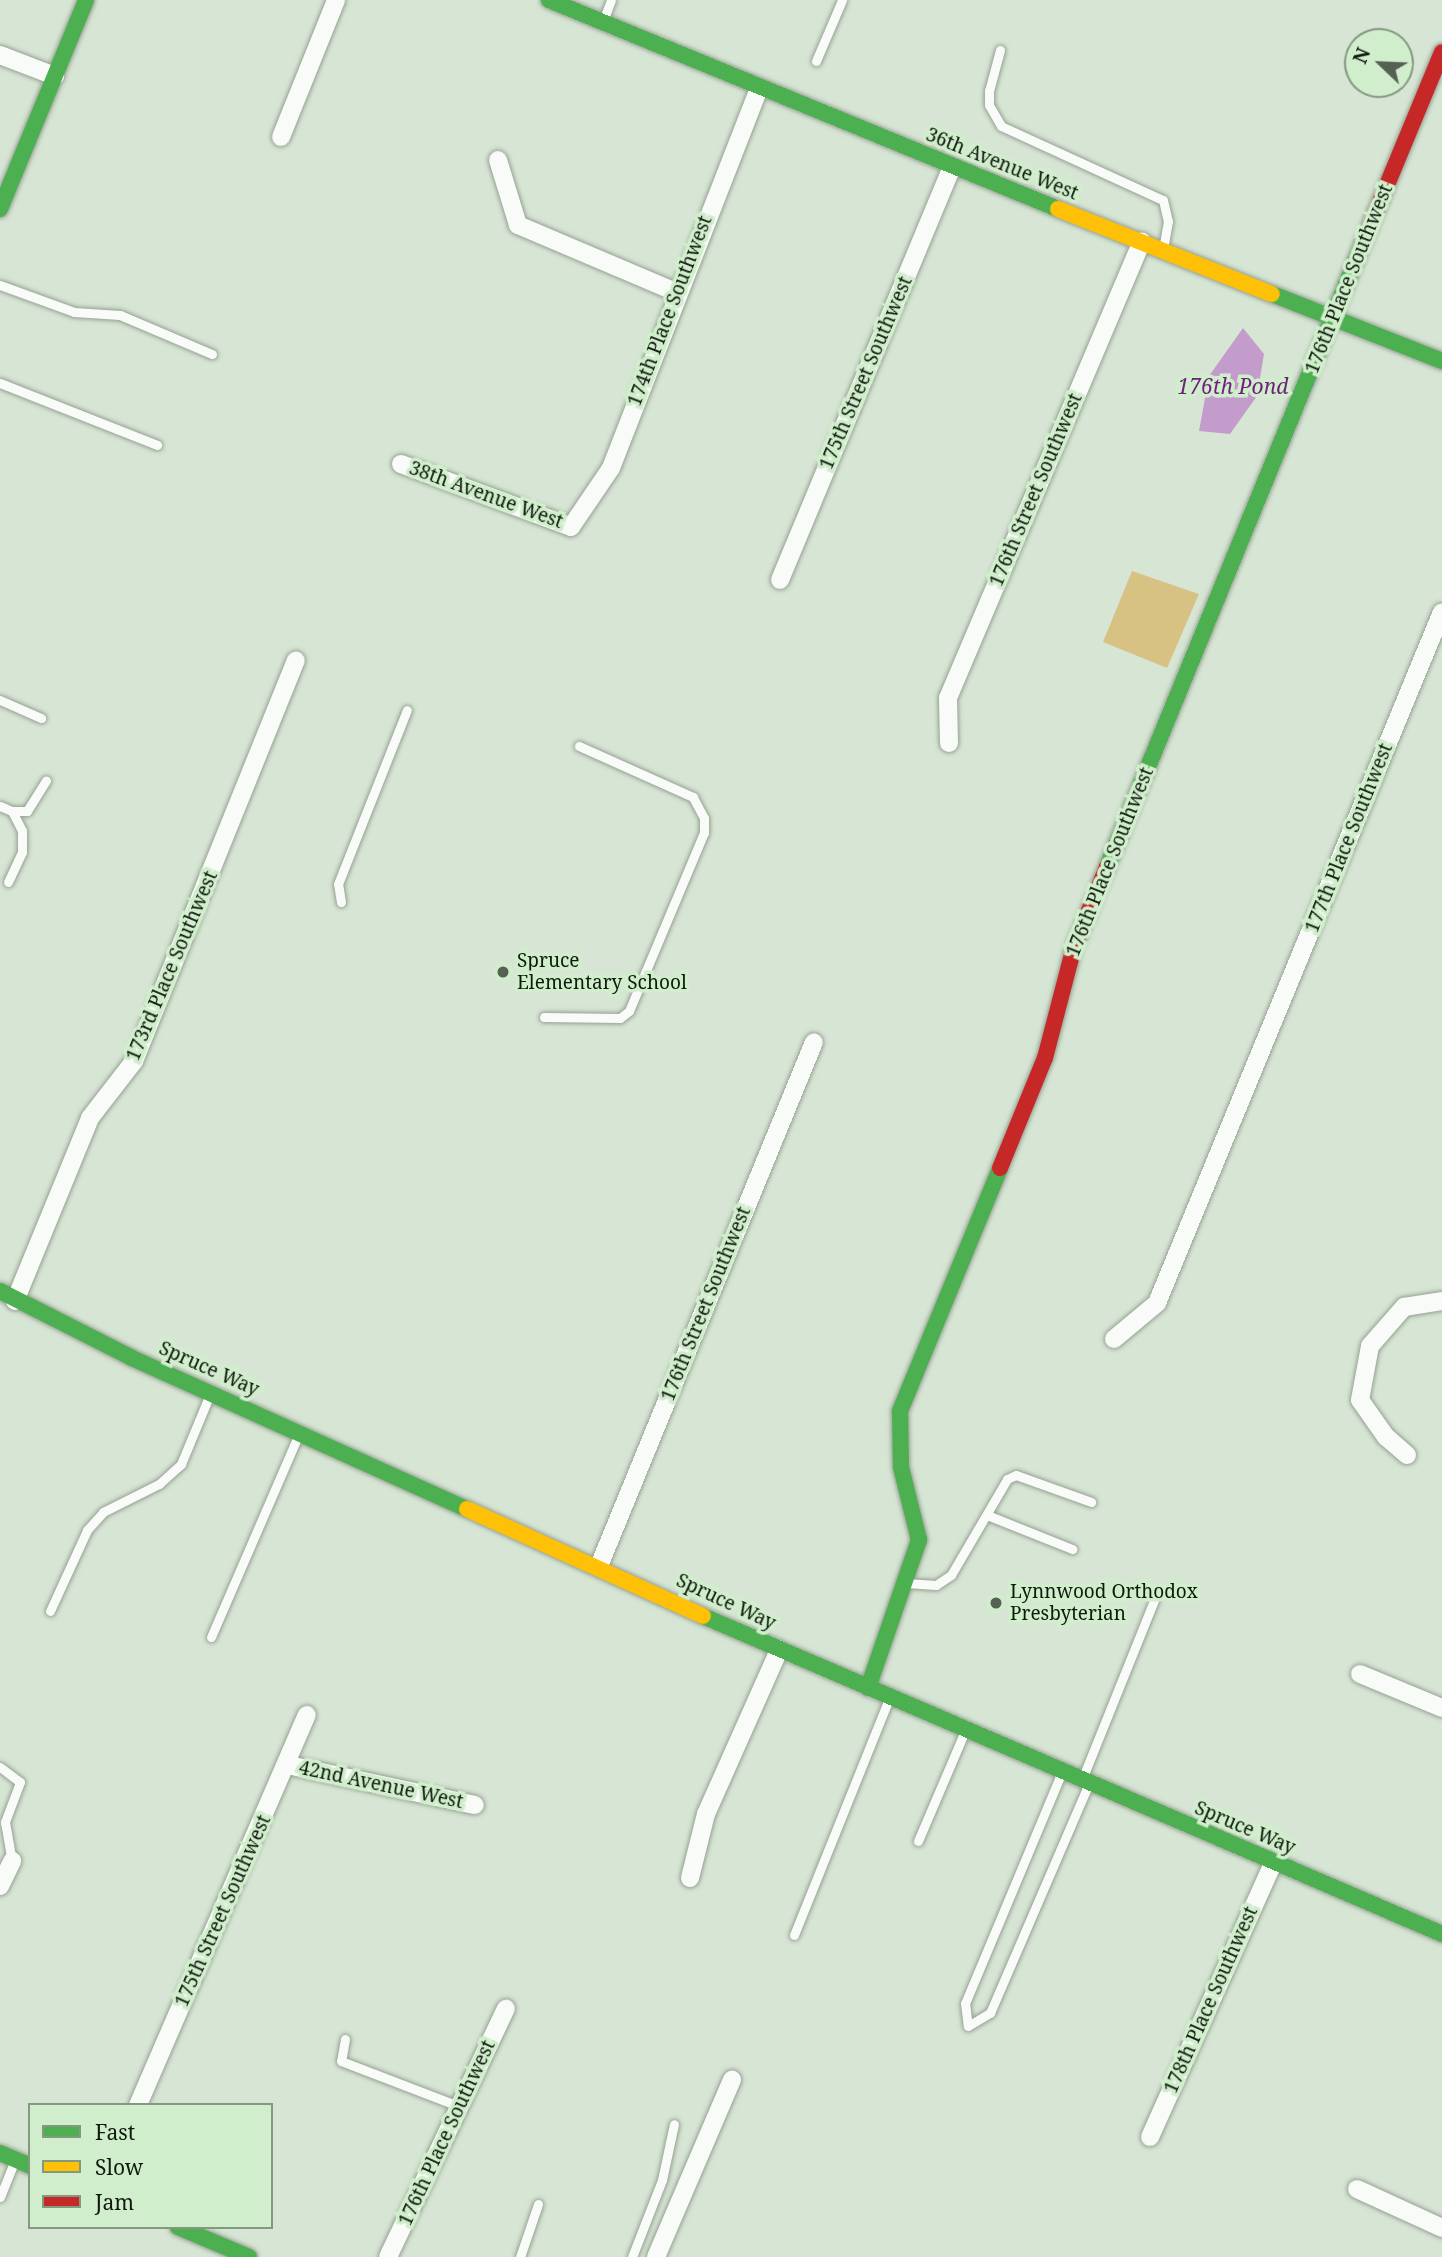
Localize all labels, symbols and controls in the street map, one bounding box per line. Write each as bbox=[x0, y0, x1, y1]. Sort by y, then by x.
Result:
north arrow bbox=[1344, 28, 1414, 98]
text: N bbox=[1347, 44, 1376, 68]
street label: 36th Avenue West bbox=[923, 123, 1081, 205]
street label: 176th Place Southwest bbox=[1301, 181, 1397, 377]
street label: 174th Place Southwest bbox=[623, 213, 717, 409]
street label: 175th Street Southwest bbox=[815, 273, 917, 473]
water label: 176th Pond bbox=[1178, 373, 1288, 399]
street label: 176th Street Southwest bbox=[985, 390, 1087, 590]
street label: 38th Avenue West bbox=[406, 457, 566, 533]
street label: 177th Place Southwest bbox=[1301, 740, 1397, 936]
street label: 176th Place Southwest bbox=[1062, 764, 1158, 960]
street label: 173rd Place Southwest bbox=[122, 868, 222, 1064]
place label: Spruce Elementary School bbox=[517, 950, 687, 994]
marker: Spruce Elementary School bbox=[495, 964, 511, 980]
street label: 176th Street Southwest bbox=[657, 1204, 755, 1404]
street label: Spruce Way bbox=[155, 1337, 263, 1401]
street label: Spruce Way bbox=[673, 1569, 779, 1635]
place label: Lynnwood Orthodox Presbyterian bbox=[1010, 1581, 1198, 1625]
marker: Lynnwood Orthodox Presbyterian bbox=[988, 1595, 1004, 1611]
street label: 42nd Avenue West bbox=[297, 1756, 465, 1814]
street label: Spruce Way bbox=[1191, 1797, 1299, 1859]
street label: 175th Street Southwest bbox=[170, 1812, 276, 2010]
street label: 178th Place Southwest bbox=[1160, 1903, 1262, 2097]
street label: 176th Place Southwest bbox=[394, 2037, 500, 2229]
legend bbox=[28, 2103, 273, 2229]
text: Fast bbox=[95, 2118, 135, 2146]
text: Slow bbox=[95, 2153, 143, 2181]
text: Jam bbox=[95, 2188, 134, 2216]

